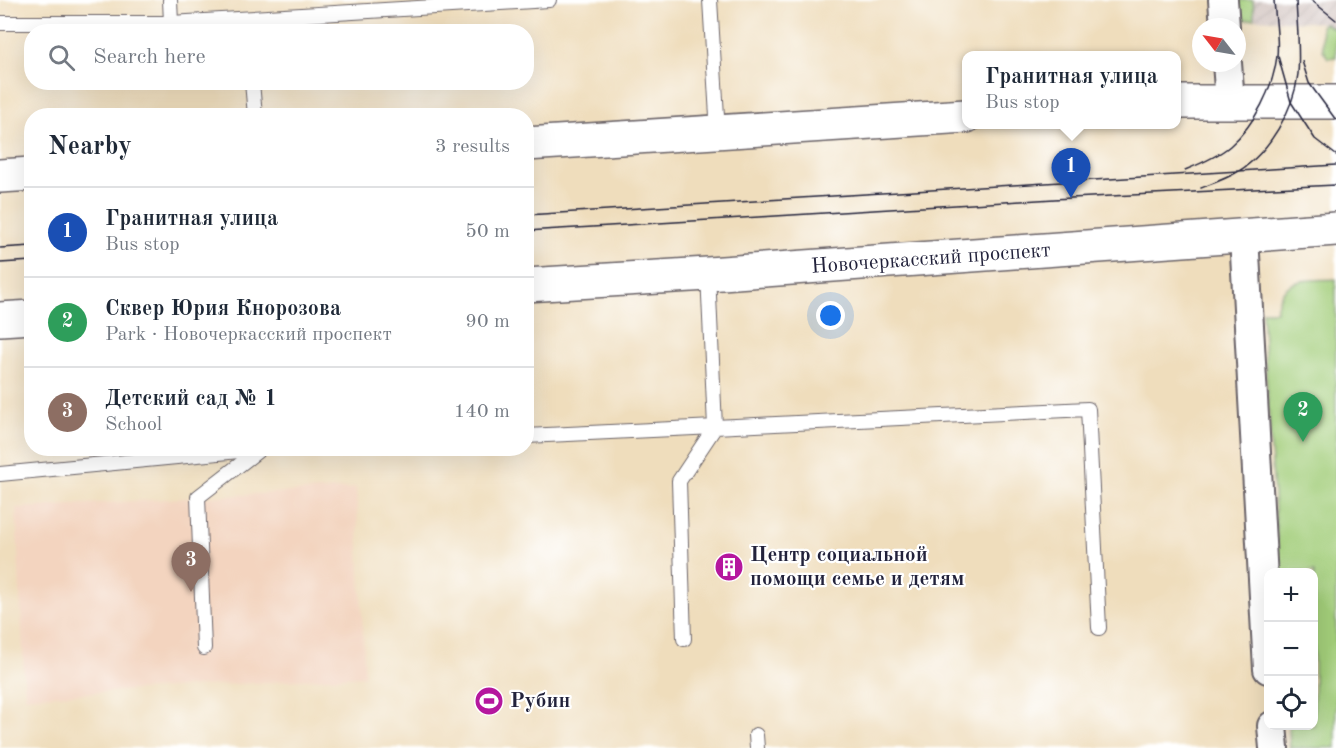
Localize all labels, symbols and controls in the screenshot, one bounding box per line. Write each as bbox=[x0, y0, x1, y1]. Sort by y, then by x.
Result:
north arrow bbox=[1192, 18, 1246, 72]
search box bbox=[24, 24, 534, 90]
icon: search bbox=[45, 41, 78, 74]
text: Search here bbox=[93, 46, 206, 68]
popup bbox=[962, 51, 1181, 129]
text: Гранитная улица bbox=[985, 66, 1158, 88]
text: Bus stop bbox=[985, 93, 1060, 113]
text: Nearby bbox=[48, 134, 132, 160]
text: 3 results bbox=[435, 137, 510, 157]
pin: 1 bbox=[1052, 148, 1090, 198]
text: Гранитная улица bbox=[105, 208, 278, 230]
text: 1 bbox=[62, 222, 73, 242]
text: 50 m bbox=[465, 222, 510, 242]
text: Bus stop bbox=[105, 235, 180, 255]
street label: Новочеркасский проспект bbox=[810, 240, 1052, 278]
text: Сквер Юрия Кнорозова bbox=[105, 298, 341, 320]
your location bbox=[816, 301, 845, 330]
text: 2 bbox=[62, 312, 73, 332]
text: 90 m bbox=[465, 312, 510, 332]
text: Park · Новочеркасский проспект bbox=[105, 325, 392, 345]
text: Детский сад № 1 bbox=[105, 388, 277, 410]
pin: 2 bbox=[1284, 392, 1322, 442]
text: 3 bbox=[62, 402, 73, 422]
text: 140 m bbox=[454, 402, 510, 422]
text: School bbox=[105, 415, 162, 435]
pin: 3 bbox=[172, 542, 210, 592]
place label: Центр социальной помощи семье и детям bbox=[750, 545, 964, 590]
building icon: Центр социальной помощи семье и детям bbox=[713, 551, 745, 583]
map controls bbox=[1264, 568, 1318, 730]
button: + bbox=[1264, 568, 1318, 622]
button: − bbox=[1264, 622, 1318, 676]
button: locate bbox=[1264, 676, 1318, 730]
sports icon: Рубин bbox=[473, 685, 505, 717]
place label: Рубин bbox=[510, 691, 570, 712]

